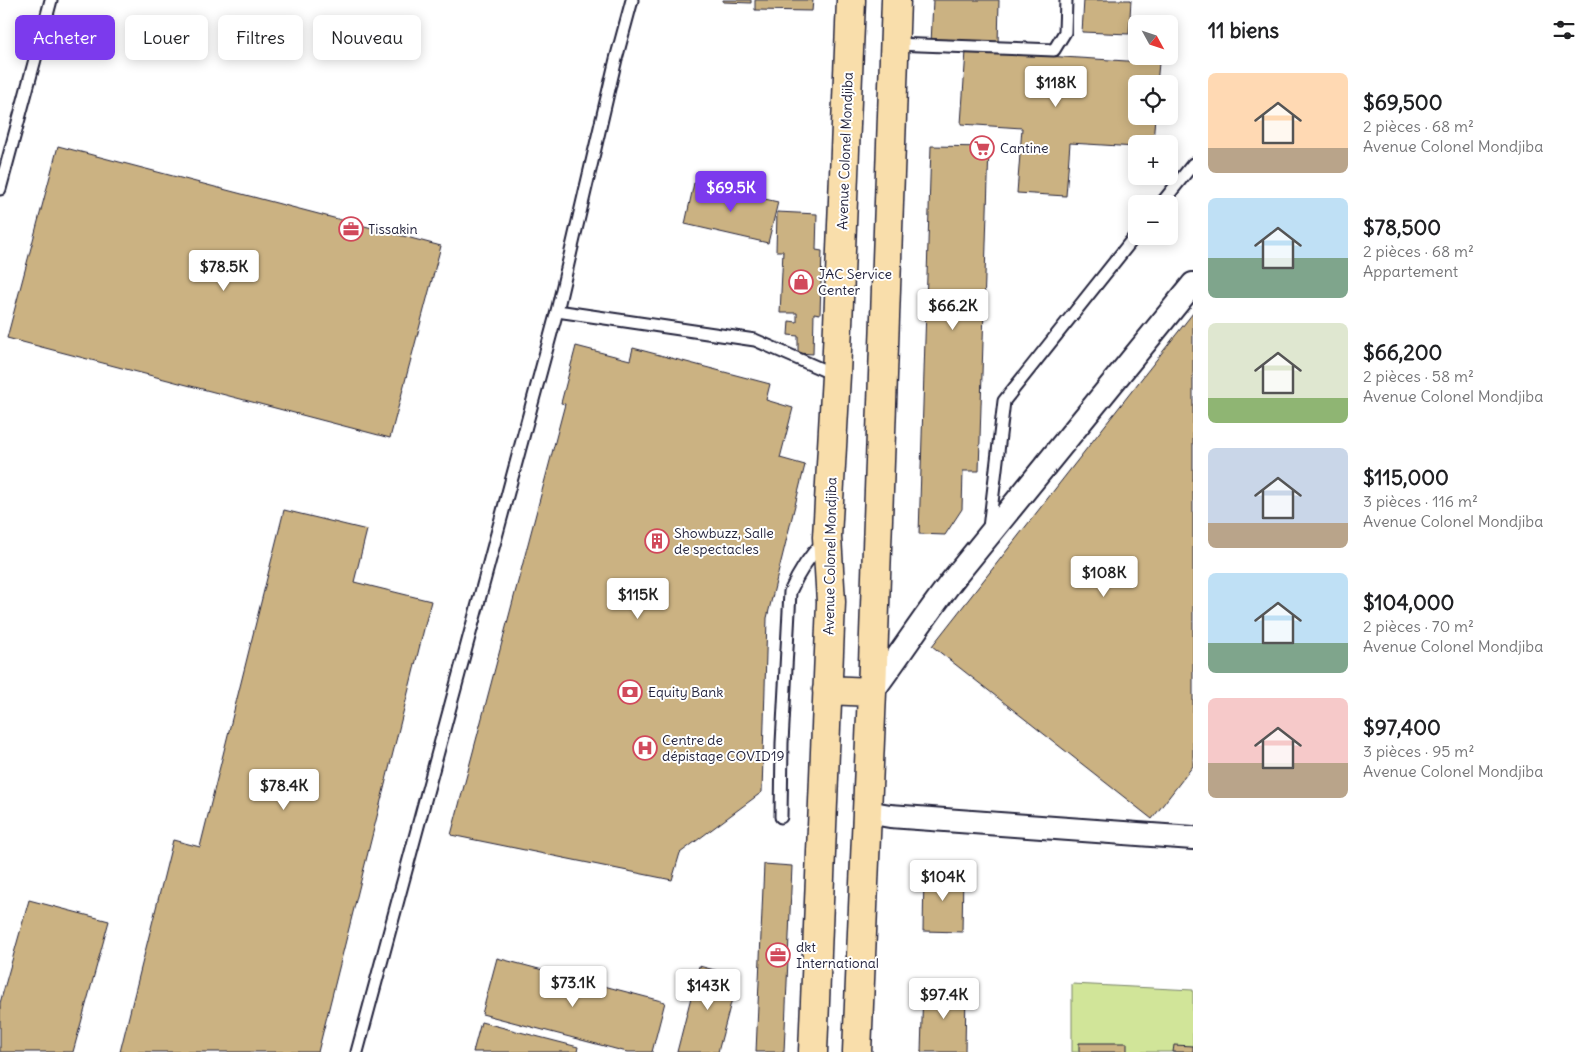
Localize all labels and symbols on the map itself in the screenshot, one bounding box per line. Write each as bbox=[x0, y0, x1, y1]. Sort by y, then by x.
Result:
north arrow bbox=[1128, 15, 1178, 65]
pin: $118K bbox=[1021, 66, 1091, 108]
street label: Avenue Colonel Mondjiba bbox=[833, 72, 857, 230]
supermarket icon: Cantine bbox=[969, 135, 995, 161]
place label: Cantine bbox=[1000, 139, 1049, 157]
pin: $69.5K bbox=[690, 170, 772, 213]
office icon: Tissakin bbox=[338, 216, 364, 242]
place label: Tissakin bbox=[368, 220, 418, 238]
pin: $78.5K bbox=[183, 250, 265, 292]
place label: JAC Service Center bbox=[818, 265, 892, 299]
shop icon: JAC Service Center bbox=[788, 269, 814, 295]
pin: $66.2K bbox=[912, 288, 994, 331]
street label: Avenue Colonel Mondjiba bbox=[820, 477, 840, 635]
place label: Showbuzz, Salle de spectacles bbox=[674, 524, 774, 558]
building icon: Showbuzz, Salle de spectacles bbox=[644, 528, 670, 554]
pin: $108K bbox=[1069, 556, 1139, 598]
pin: $115K bbox=[603, 578, 673, 620]
bank icon: Equity Bank bbox=[617, 679, 643, 705]
place label: Equity Bank bbox=[648, 683, 724, 701]
place label: Centre de dépistage COVID19 bbox=[662, 731, 785, 765]
hospital icon: Centre de dépistage COVID19 bbox=[632, 735, 658, 761]
pin: $78.4K bbox=[243, 768, 325, 811]
pin: $104K bbox=[908, 860, 978, 902]
place label: dkt International bbox=[796, 938, 879, 972]
office icon: dkt International bbox=[765, 942, 791, 968]
pin: $73.1K bbox=[532, 966, 614, 1008]
pin: $143K bbox=[673, 968, 743, 1011]
pin: $97.4K bbox=[903, 978, 985, 1020]

